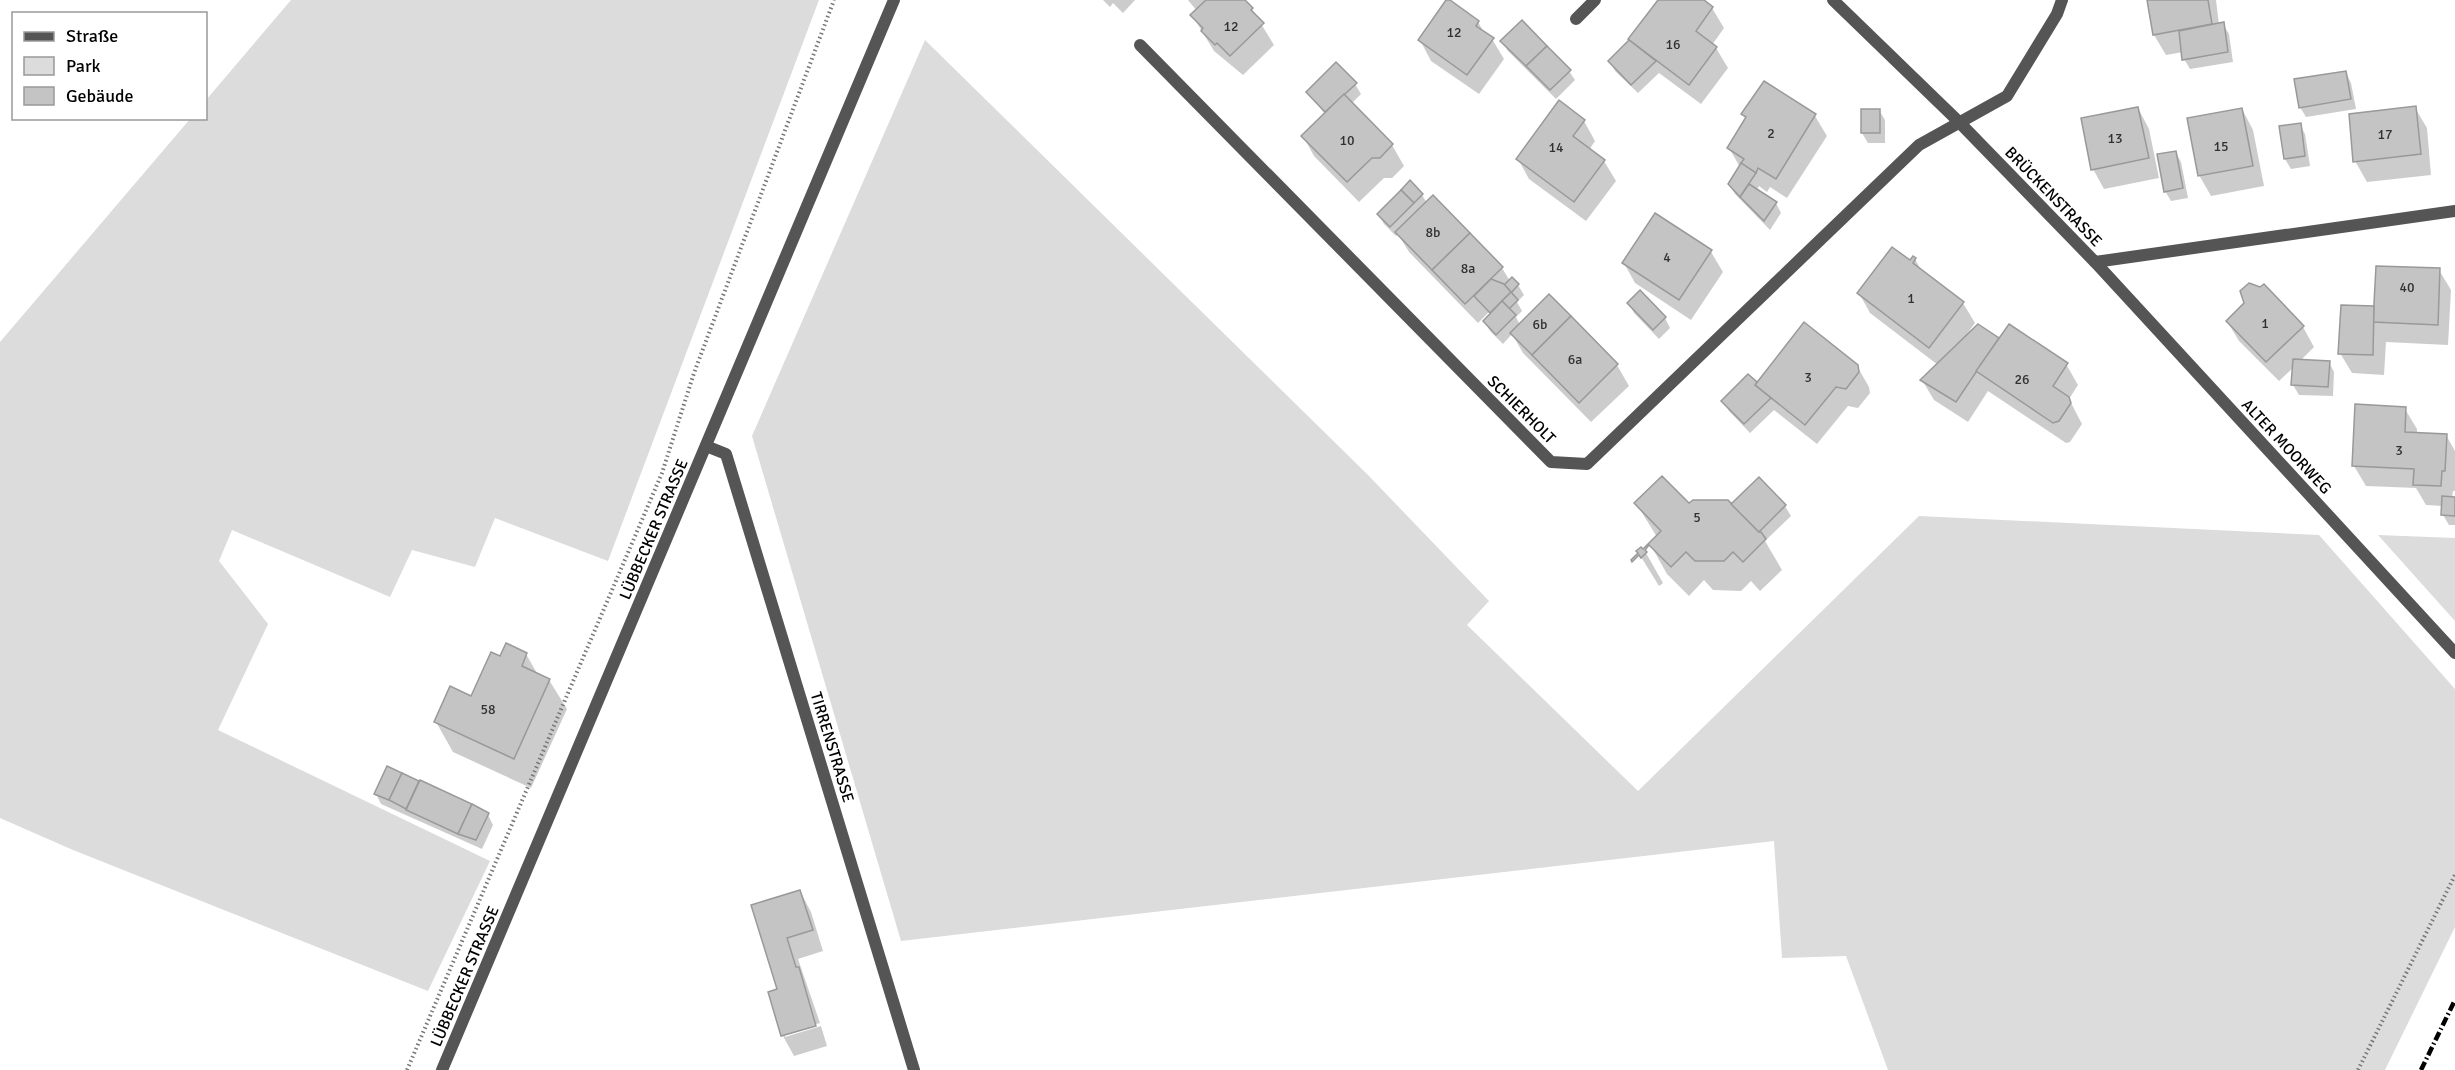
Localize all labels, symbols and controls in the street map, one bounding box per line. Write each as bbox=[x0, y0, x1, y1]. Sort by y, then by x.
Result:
legend bbox=[12, 12, 207, 120]
house number: 12 bbox=[1223, 18, 1239, 35]
house number: 12 bbox=[1446, 24, 1462, 41]
text: Straße bbox=[66, 25, 118, 47]
house number: 16 bbox=[1665, 36, 1681, 53]
text: Park bbox=[66, 55, 101, 77]
text: Gebäude bbox=[66, 85, 134, 107]
house number: 2 bbox=[1767, 125, 1775, 142]
house number: 17 bbox=[2377, 126, 2393, 143]
house number: 13 bbox=[2107, 130, 2123, 147]
house number: 10 bbox=[1339, 132, 1355, 149]
house number: 15 bbox=[2213, 138, 2229, 155]
house number: 14 bbox=[1548, 139, 1564, 156]
street label: BRÜCKENSTRASSE bbox=[2000, 143, 2106, 251]
house number: 8b bbox=[1426, 224, 1440, 241]
house number: 4 bbox=[1663, 249, 1671, 266]
house number: 8a bbox=[1461, 260, 1475, 277]
house number: 40 bbox=[2399, 279, 2415, 296]
house number: 1 bbox=[1907, 290, 1915, 307]
house number: 1 bbox=[2261, 315, 2269, 332]
house number: 6b bbox=[1533, 316, 1547, 333]
house number: 6a bbox=[1568, 351, 1582, 368]
house number: 3 bbox=[1804, 369, 1812, 386]
street label: SCHIERHOLT bbox=[1483, 371, 1560, 448]
house number: 26 bbox=[2014, 371, 2030, 388]
street label: ALTER MOORWEG bbox=[2237, 395, 2335, 498]
house number: 3 bbox=[2395, 442, 2403, 459]
street label: LÜBBECKER STRASSE bbox=[615, 456, 693, 603]
house number: 5 bbox=[1693, 509, 1701, 526]
street label: TIRRENSTRASSE bbox=[806, 690, 858, 805]
house number: 58 bbox=[480, 701, 496, 718]
street label: LÜBBECKER STRASSE bbox=[426, 903, 504, 1050]

